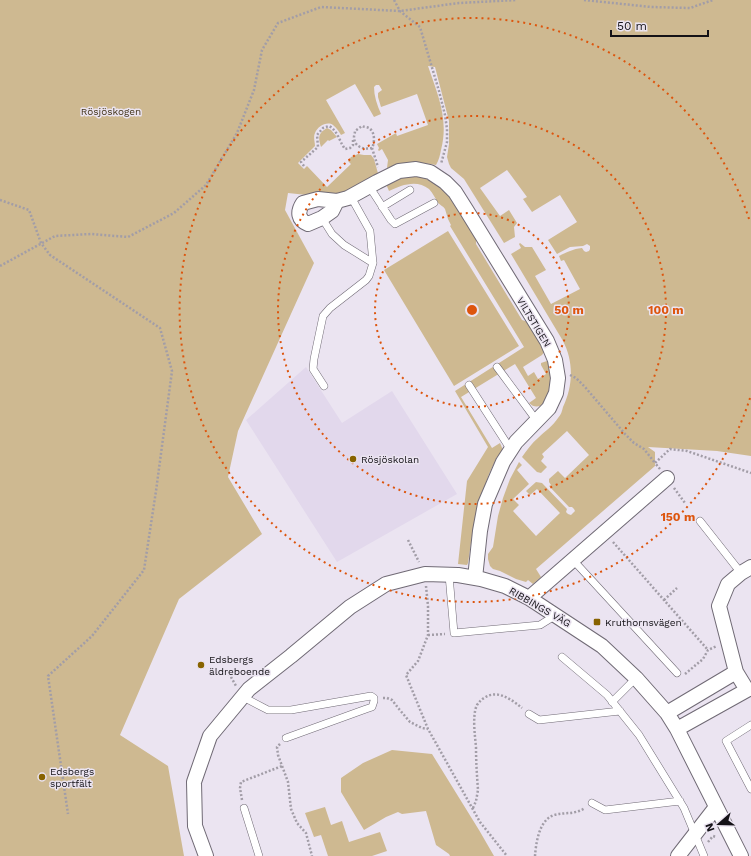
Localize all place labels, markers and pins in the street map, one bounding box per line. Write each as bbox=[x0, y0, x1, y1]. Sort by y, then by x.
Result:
centre of rings bbox=[465, 303, 479, 317]
marker: Rösjöskolan bbox=[348, 454, 358, 464]
place label: Rösjöskolan bbox=[361, 454, 419, 465]
marker: Kruthornsvägen bbox=[592, 617, 602, 627]
place label: Kruthornsvägen bbox=[605, 617, 682, 628]
place label: Edsbergs äldreboende bbox=[209, 654, 270, 677]
marker: Edsbergs äldreboende bbox=[196, 660, 206, 670]
place label: Edsbergs sportfält bbox=[50, 766, 94, 789]
marker: Edsbergs sportfält bbox=[37, 772, 47, 782]

